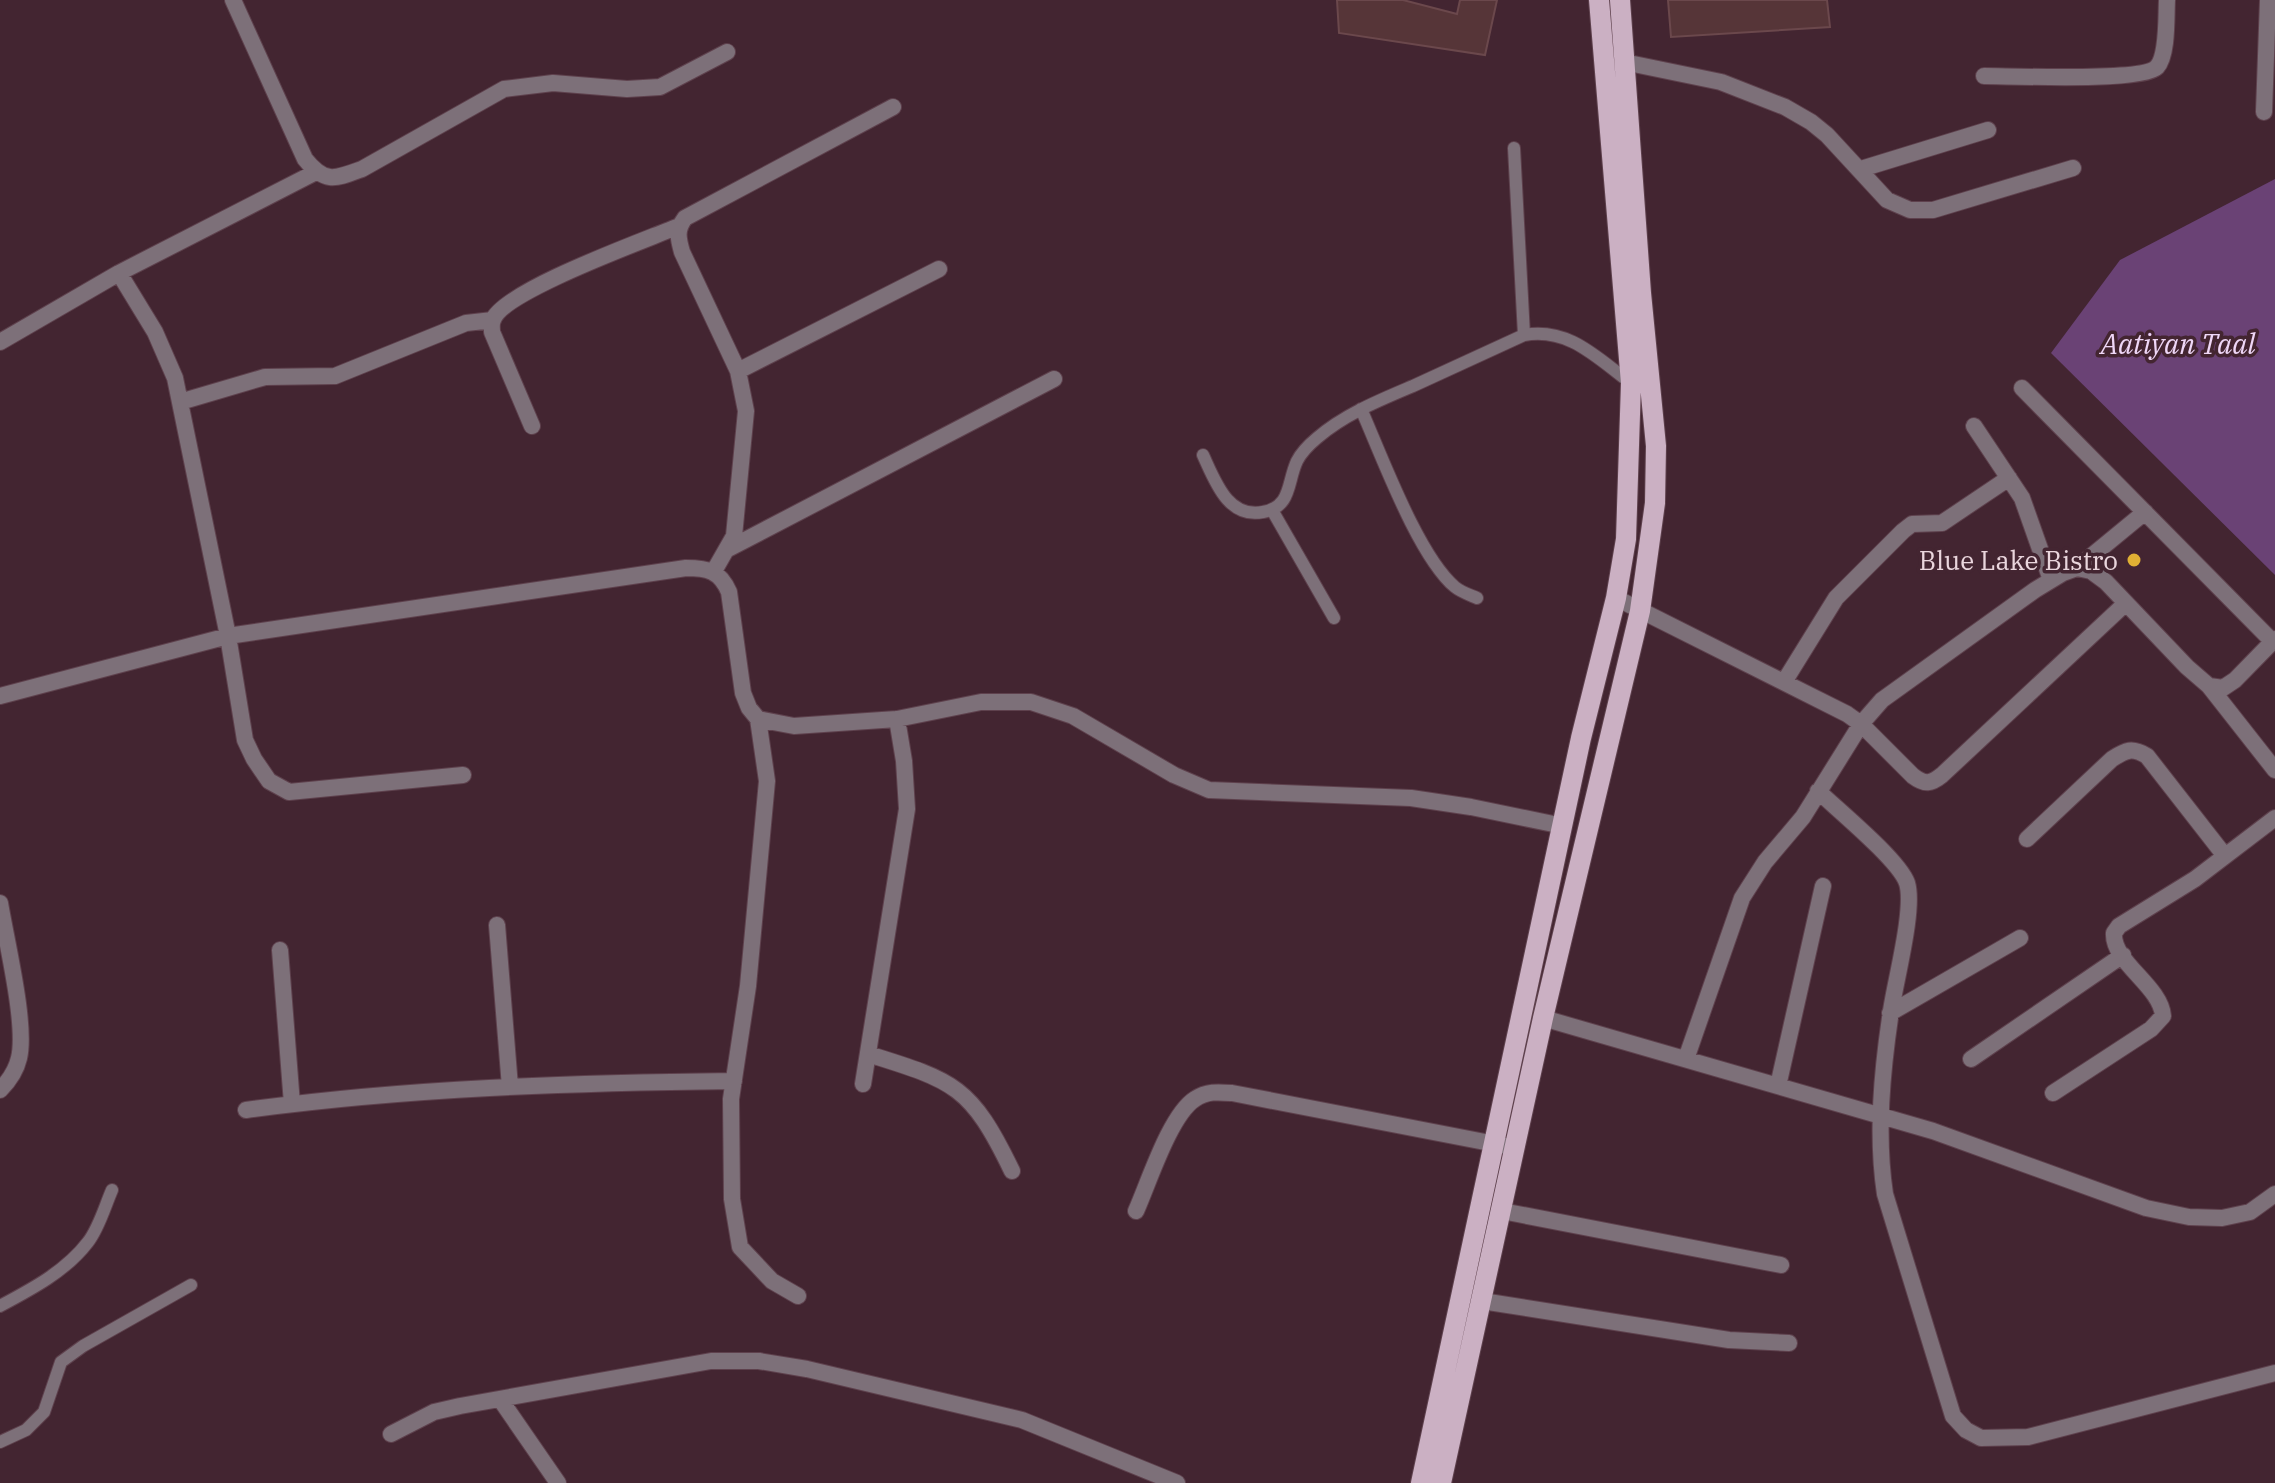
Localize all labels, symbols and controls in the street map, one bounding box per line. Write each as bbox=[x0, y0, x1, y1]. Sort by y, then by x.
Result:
water label: Aatiyan Taal bbox=[2099, 325, 2257, 362]
place label: Blue Lake Bistro bbox=[1919, 543, 2118, 577]
marker: Blue Lake Bistro bbox=[2125, 551, 2143, 569]

